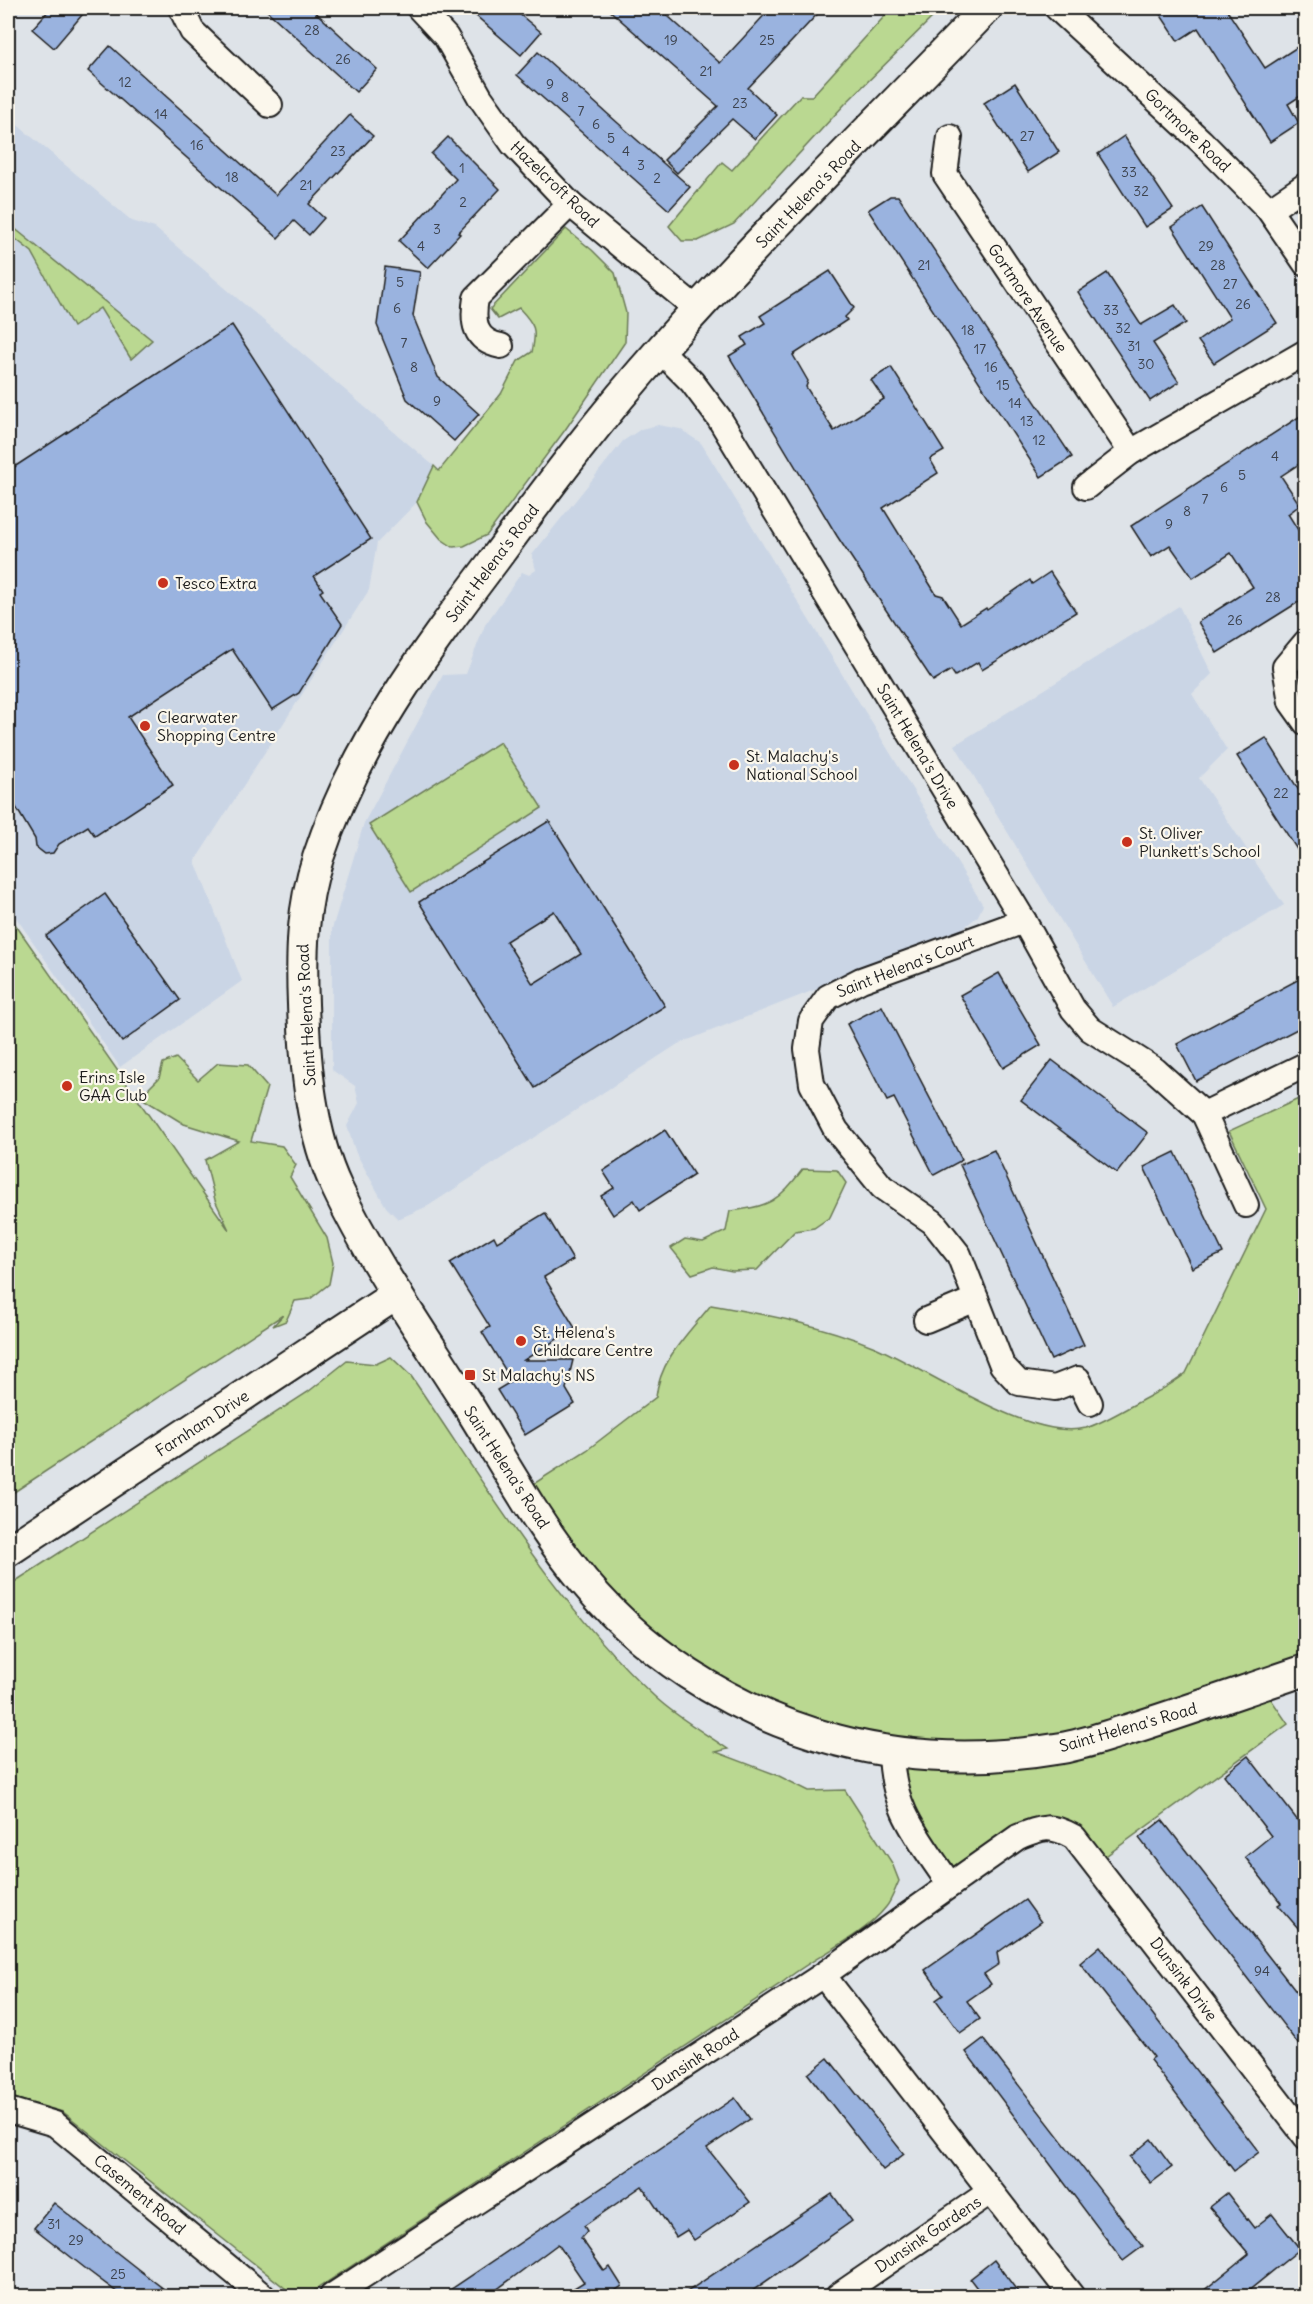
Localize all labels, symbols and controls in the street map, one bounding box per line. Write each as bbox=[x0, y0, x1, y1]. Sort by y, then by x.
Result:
house number: 28 bbox=[304, 21, 320, 39]
house number: 19 bbox=[664, 31, 678, 49]
house number: 25 bbox=[759, 31, 775, 49]
house number: 26 bbox=[335, 50, 351, 68]
house number: 21 bbox=[699, 62, 713, 80]
house number: 12 bbox=[118, 73, 132, 91]
house number: 9 bbox=[546, 75, 554, 93]
street label: Gortmore Road bbox=[1141, 84, 1235, 176]
house number: 8 bbox=[561, 88, 569, 106]
house number: 23 bbox=[732, 94, 748, 112]
house number: 7 bbox=[578, 102, 585, 120]
house number: 14 bbox=[154, 105, 168, 123]
house number: 6 bbox=[592, 115, 600, 133]
house number: 27 bbox=[1020, 127, 1034, 145]
house number: 5 bbox=[607, 129, 615, 147]
house number: 16 bbox=[190, 136, 204, 154]
street label: Saint Helena's Road bbox=[751, 136, 865, 252]
street label: Hazelcroft Road bbox=[506, 137, 604, 231]
house number: 23 bbox=[330, 142, 346, 160]
house number: 4 bbox=[622, 142, 630, 160]
house number: 3 bbox=[637, 156, 645, 174]
house number: 1 bbox=[459, 159, 465, 177]
house number: 33 bbox=[1121, 163, 1137, 181]
house number: 18 bbox=[225, 168, 239, 186]
house number: 2 bbox=[653, 169, 661, 187]
house number: 21 bbox=[299, 176, 313, 194]
house number: 32 bbox=[1133, 182, 1149, 200]
house number: 2 bbox=[459, 193, 467, 211]
house number: 3 bbox=[433, 220, 441, 238]
house number: 4 bbox=[417, 237, 425, 255]
house number: 29 bbox=[1198, 237, 1214, 255]
street label: Gortmore Avenue bbox=[984, 240, 1072, 356]
house number: 21 bbox=[917, 256, 931, 274]
house number: 28 bbox=[1210, 256, 1226, 274]
house number: 5 bbox=[396, 273, 404, 291]
house number: 27 bbox=[1223, 275, 1237, 293]
house number: 26 bbox=[1235, 295, 1251, 313]
house number: 6 bbox=[393, 299, 401, 317]
house number: 33 bbox=[1103, 301, 1119, 319]
house number: 32 bbox=[1115, 319, 1131, 337]
house number: 18 bbox=[961, 321, 975, 339]
house number: 7 bbox=[401, 334, 408, 352]
house number: 31 bbox=[1127, 337, 1141, 355]
house number: 17 bbox=[974, 340, 986, 358]
house number: 30 bbox=[1137, 355, 1155, 373]
house number: 8 bbox=[410, 358, 418, 376]
house number: 16 bbox=[984, 358, 998, 376]
house number: 15 bbox=[996, 376, 1010, 394]
house number: 9 bbox=[433, 392, 441, 410]
house number: 14 bbox=[1008, 394, 1022, 412]
house number: 13 bbox=[1020, 412, 1034, 430]
house number: 12 bbox=[1032, 431, 1046, 449]
house number: 4 bbox=[1271, 447, 1279, 465]
house number: 5 bbox=[1238, 466, 1246, 484]
house number: 6 bbox=[1220, 478, 1228, 496]
house number: 7 bbox=[1202, 490, 1209, 508]
street label: Saint Helena's Road bbox=[441, 500, 543, 626]
house number: 8 bbox=[1183, 502, 1191, 520]
house number: 9 bbox=[1165, 515, 1173, 533]
place label: Tesco Extra bbox=[175, 573, 257, 593]
marker: Tesco Extra bbox=[156, 576, 170, 590]
house number: 28 bbox=[1265, 588, 1281, 606]
house number: 26 bbox=[1227, 611, 1243, 629]
street label: Saint Helena's Drive bbox=[873, 680, 963, 812]
place label: Clearwater Shopping Centre bbox=[157, 707, 276, 745]
marker: Clearwater Shopping Centre bbox=[138, 719, 152, 733]
place label: St. Malachy's National School bbox=[746, 746, 858, 784]
marker: St. Malachy's National School bbox=[727, 758, 741, 772]
house number: 22 bbox=[1273, 784, 1289, 802]
place label: St. Oliver Plunkett's School bbox=[1139, 823, 1260, 861]
marker: St. Oliver Plunkett's School bbox=[1120, 835, 1134, 849]
street label: Saint Helena's Court bbox=[834, 930, 977, 1001]
street label: Saint Helena's Road bbox=[292, 943, 320, 1087]
place label: Erins Isle GAA Club bbox=[79, 1067, 147, 1105]
marker: Erins Isle GAA Club bbox=[60, 1079, 74, 1093]
place label: St. Helena's Childcare Centre bbox=[533, 1322, 653, 1360]
marker: St. Helena's Childcare Centre bbox=[514, 1334, 528, 1348]
place label: St Malachy's NS bbox=[482, 1365, 595, 1385]
marker: St Malachy's NS bbox=[463, 1368, 477, 1382]
street label: Farnham Drive bbox=[152, 1385, 252, 1461]
street label: Saint Helena's Road bbox=[460, 1402, 554, 1532]
street label: Saint Helena's Road bbox=[1057, 1698, 1199, 1756]
street label: Dunsink Drive bbox=[1146, 1933, 1222, 2025]
house number: 94 bbox=[1254, 1962, 1270, 1980]
street label: Dunsink Road bbox=[648, 2023, 742, 2095]
street label: Casement Road bbox=[90, 2150, 190, 2238]
street label: Dunsink Gardens bbox=[871, 2191, 985, 2277]
house number: 31 bbox=[47, 2215, 61, 2233]
house number: 29 bbox=[68, 2231, 84, 2249]
house number: 25 bbox=[110, 2265, 126, 2283]

